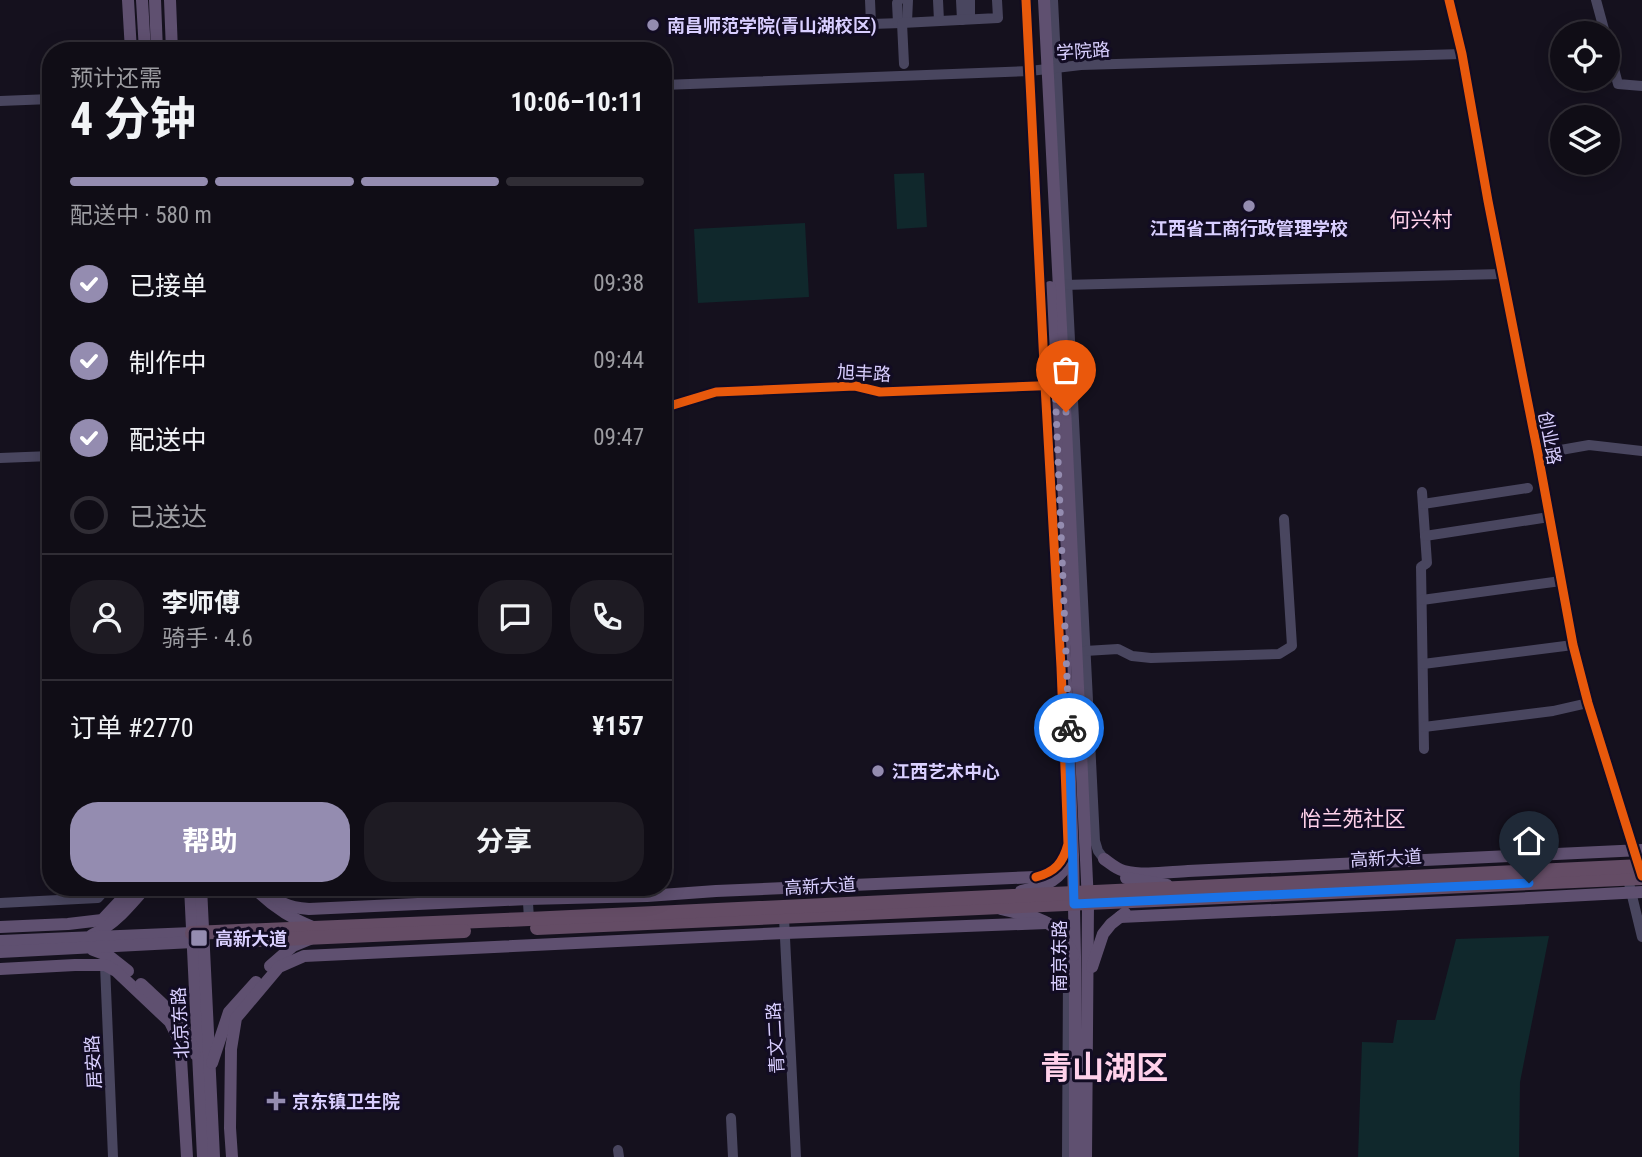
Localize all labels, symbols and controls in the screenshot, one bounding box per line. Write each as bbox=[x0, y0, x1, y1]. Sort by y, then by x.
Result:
place label: 南昌师范学院(青山湖校区) bbox=[667, 15, 877, 37]
marker: 南昌师范学院(青山湖校区) bbox=[645, 17, 661, 33]
map controls bbox=[1550, 21, 1620, 175]
button: locate bbox=[1550, 21, 1620, 91]
street label: 学院路 bbox=[1055, 39, 1111, 63]
text: 预计还需 bbox=[70, 65, 162, 92]
text: 10:06–10:11 bbox=[510, 87, 644, 117]
text: 4 分钟 bbox=[70, 92, 196, 146]
button: layers bbox=[1550, 105, 1620, 175]
marker: 江西省工商行政管理学校 bbox=[1241, 198, 1257, 214]
text: 配送中 · 580 m bbox=[70, 202, 212, 229]
district label: 何兴村 bbox=[1390, 208, 1453, 232]
place label: 江西省工商行政管理学校 bbox=[1150, 218, 1348, 239]
icon: check bbox=[70, 265, 108, 303]
text: 09:38 bbox=[593, 270, 644, 297]
text: 已接单 bbox=[129, 271, 207, 301]
pin bbox=[1036, 340, 1096, 412]
icon: check bbox=[70, 342, 108, 380]
text: 09:44 bbox=[593, 347, 644, 374]
text: 制作中 bbox=[129, 348, 207, 378]
icon: bag bbox=[1047, 351, 1085, 389]
street label: 旭丰路 bbox=[836, 361, 892, 385]
street label: 创业路 bbox=[1535, 409, 1565, 467]
icon: check bbox=[70, 419, 108, 457]
text: 09:47 bbox=[593, 424, 644, 451]
text: 配送中 bbox=[129, 425, 207, 455]
text: 已送达 bbox=[129, 502, 207, 532]
button: person bbox=[70, 580, 144, 654]
button: chat bbox=[478, 580, 552, 654]
button: phone bbox=[570, 580, 644, 654]
text: 李师傅 bbox=[162, 588, 240, 618]
text: 骑手 · 4.6 bbox=[162, 625, 253, 652]
courier bbox=[1034, 693, 1104, 763]
icon: bike bbox=[1050, 709, 1088, 747]
text: ¥157 bbox=[592, 711, 644, 741]
text: 订单 #2770 bbox=[70, 713, 194, 743]
place label: 江西艺术中心 bbox=[892, 761, 1000, 782]
marker: 江西艺术中心 bbox=[870, 763, 886, 779]
button: 帮助 bbox=[70, 802, 350, 882]
button: 分享 bbox=[364, 802, 644, 882]
district label: 怡兰苑社区 bbox=[1301, 807, 1406, 831]
pin bbox=[1499, 811, 1559, 883]
icon: home bbox=[1510, 822, 1548, 860]
street label: 高新大道 bbox=[1349, 846, 1423, 870]
street label: 高新大道 bbox=[783, 874, 857, 898]
street label: 南京东路 bbox=[1049, 920, 1070, 992]
marker: 高新大道 bbox=[189, 928, 209, 948]
place label: 高新大道 bbox=[215, 928, 287, 949]
street label: 北京东路 bbox=[168, 986, 192, 1060]
street label: 青文二路 bbox=[763, 1001, 787, 1075]
street label: 居安路 bbox=[81, 1034, 105, 1090]
district label: 青山湖区 bbox=[1040, 1049, 1168, 1087]
marker: 京东镇卫生院 bbox=[266, 1091, 286, 1111]
place label: 京东镇卫生院 bbox=[292, 1091, 400, 1112]

